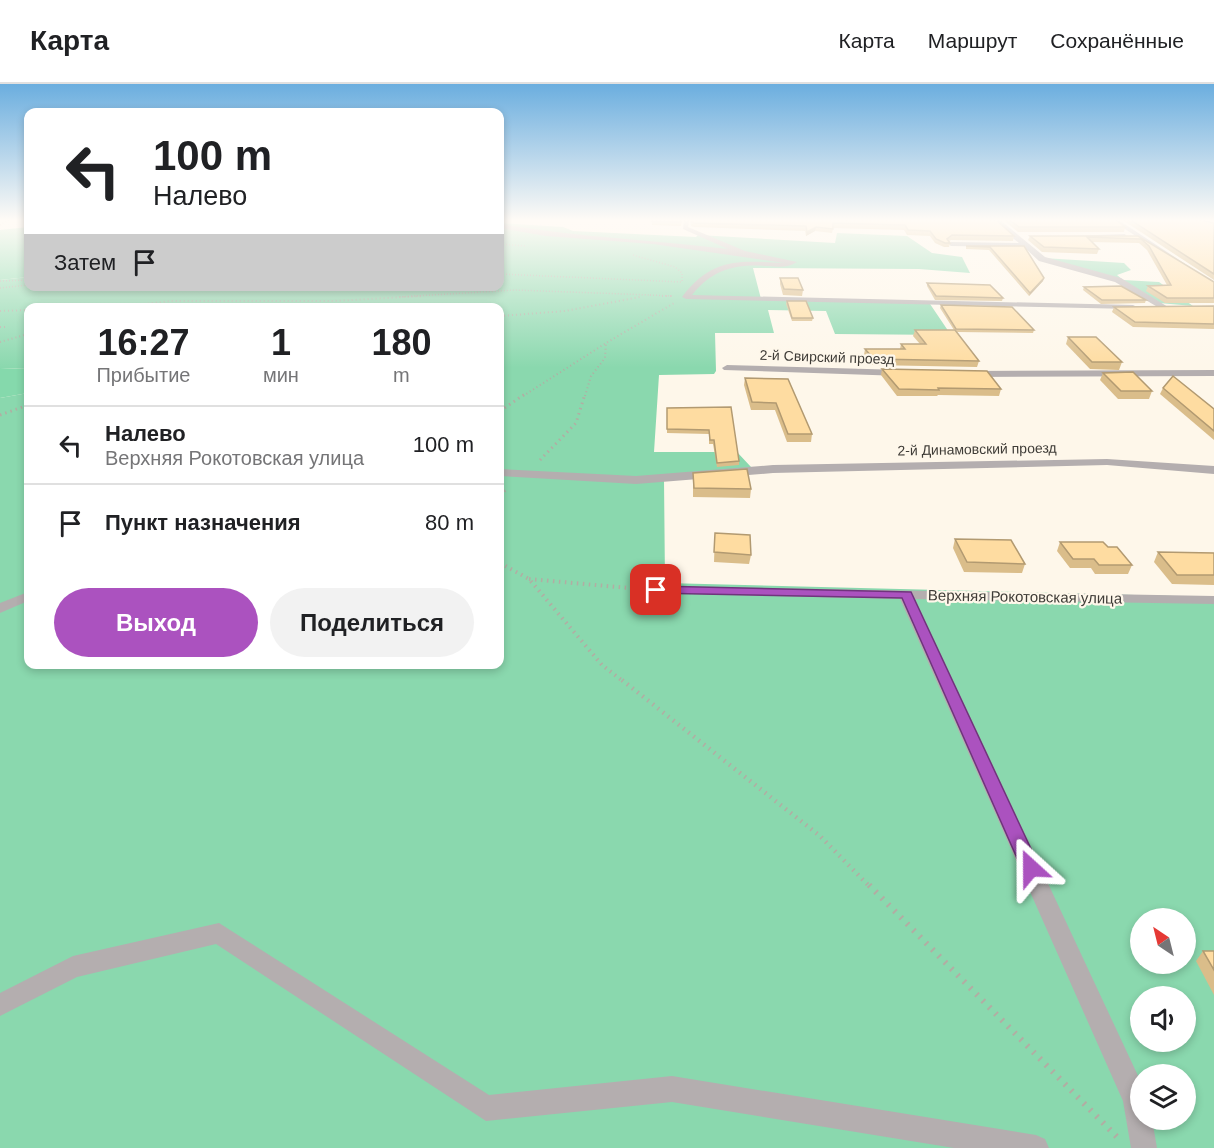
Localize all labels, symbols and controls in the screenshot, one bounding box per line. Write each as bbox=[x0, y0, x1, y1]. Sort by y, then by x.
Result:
text: Карта bbox=[30, 25, 109, 56]
text: Карта bbox=[839, 29, 895, 52]
text: Маршрут bbox=[928, 29, 1017, 52]
text: Сохранённые bbox=[1050, 29, 1184, 52]
icon: left bbox=[54, 132, 132, 210]
text: 100 m bbox=[153, 132, 272, 179]
text: Налево bbox=[153, 181, 247, 211]
icon: arrive bbox=[128, 246, 161, 279]
text: Затем bbox=[54, 250, 116, 275]
text: 16:27 bbox=[97, 322, 190, 363]
text: 1 bbox=[271, 322, 291, 363]
text: 180 bbox=[371, 322, 431, 363]
street label: 2-й Свирский проезд bbox=[759, 347, 895, 367]
text: Прибытие bbox=[96, 364, 190, 386]
text: мин bbox=[263, 364, 299, 386]
text: m bbox=[393, 364, 410, 386]
text: Налево bbox=[105, 421, 186, 446]
icon: left bbox=[54, 429, 87, 462]
text: 100 m bbox=[413, 432, 474, 457]
street label: 2-й Динамовский проезд bbox=[897, 440, 1057, 458]
text: Верхняя Рокотовская улица bbox=[105, 447, 364, 469]
icon: arrive bbox=[54, 507, 87, 540]
text: Пункт назначения bbox=[105, 510, 301, 535]
text: 80 m bbox=[425, 510, 474, 535]
pin bbox=[630, 564, 681, 615]
icon: arrive bbox=[639, 573, 672, 606]
street label: Верхняя Рокотовская улица bbox=[928, 586, 1123, 607]
button: Выход bbox=[54, 588, 258, 657]
button: Поделиться bbox=[270, 588, 474, 657]
position arrow bbox=[999, 836, 1063, 900]
north arrow bbox=[1130, 908, 1196, 974]
map controls bbox=[1130, 908, 1196, 1130]
button: sound bbox=[1130, 986, 1196, 1052]
button: layers bbox=[1130, 1064, 1196, 1130]

